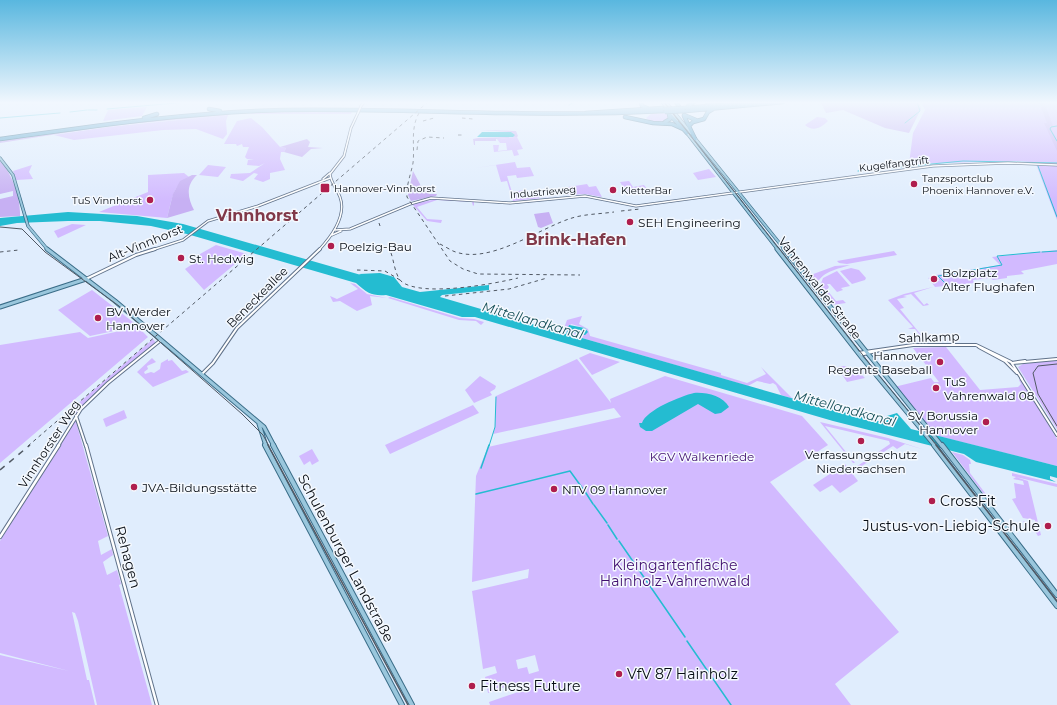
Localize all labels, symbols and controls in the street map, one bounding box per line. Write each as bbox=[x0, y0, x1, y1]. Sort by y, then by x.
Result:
street label: Kugelfangtrift bbox=[858, 153, 930, 175]
place label: Tanzsportclub Phoenix Hannover e.V. bbox=[922, 172, 1034, 197]
marker: Tanzsportclub Phoenix Hannover e.V. bbox=[909, 179, 919, 189]
marker: Hannover-Vinnhorst bbox=[319, 182, 331, 194]
place label: Hannover-Vinnhorst bbox=[334, 182, 435, 195]
street label: Industrieweg bbox=[509, 183, 577, 201]
place label: KletterBar bbox=[621, 184, 672, 197]
marker: KletterBar bbox=[608, 185, 618, 195]
place label: TuS Vinnhorst bbox=[72, 194, 142, 207]
marker: TuS Vinnhorst bbox=[145, 195, 155, 205]
district label: Vinnhorst bbox=[215, 206, 298, 225]
place label: SEH Engineering bbox=[638, 215, 741, 230]
marker: SEH Engineering bbox=[625, 217, 635, 227]
street label: Alt-Vinnhorst bbox=[105, 221, 185, 265]
district label: Brink-Hafen bbox=[525, 230, 627, 249]
street label: Vahrenwalder Straße bbox=[775, 234, 865, 342]
place label: Poelzig-Bau bbox=[339, 239, 412, 254]
marker: Poelzig-Bau bbox=[326, 241, 336, 251]
place label: St. Hedwig bbox=[189, 251, 254, 266]
marker: St. Hedwig bbox=[176, 253, 186, 263]
street label: Beneckeallee bbox=[223, 263, 291, 331]
place label: Bolzplatz Alter Flughafen bbox=[942, 265, 1035, 294]
marker: Bolzplatz Alter Flughafen bbox=[929, 274, 939, 284]
water label: Mittellandkanal bbox=[480, 298, 586, 342]
place label: BV Werder Hannover bbox=[106, 304, 171, 333]
marker: BV Werder Hannover bbox=[93, 313, 103, 323]
street label: Sahlkamp bbox=[898, 328, 960, 346]
place label: Hannover Regents Baseball bbox=[828, 348, 932, 377]
marker: Hannover Regents Baseball bbox=[935, 357, 945, 367]
place label: TuS Vahrenwald 08 bbox=[944, 374, 1035, 403]
marker: TuS Vahrenwald 08 bbox=[931, 383, 941, 393]
water label: Mittellandkanal bbox=[792, 387, 898, 429]
street label: Vinnhorster Weg bbox=[15, 397, 83, 491]
place label: SV Borussia Hannover bbox=[908, 408, 978, 437]
marker: SV Borussia Hannover bbox=[981, 417, 991, 427]
marker: Verfassungsschutz Niedersachsen bbox=[856, 436, 866, 446]
place label: Verfassungsschutz Niedersachsen bbox=[805, 447, 917, 476]
park label: KGV Walkenriede bbox=[650, 449, 754, 464]
street label: Schulenburger Landstraße bbox=[294, 471, 398, 645]
place label: JVA-Bildungsstätte bbox=[141, 480, 257, 495]
marker: JVA-Bildungsstätte bbox=[129, 482, 139, 492]
place label: NTV 09 Hannover bbox=[562, 482, 667, 497]
marker: NTV 09 Hannover bbox=[549, 484, 559, 494]
place label: CrossFit bbox=[940, 492, 996, 510]
marker: CrossFit bbox=[927, 496, 937, 506]
place label: Justus-von-Liebig-Schule bbox=[862, 517, 1040, 535]
marker: Justus-von-Liebig-Schule bbox=[1043, 521, 1053, 531]
street label: Rehagen bbox=[111, 524, 145, 590]
park label: Kleingartenfläche Hainholz-Vahrenwald bbox=[600, 556, 750, 590]
place label: VfV 87 Hainholz bbox=[627, 665, 738, 683]
marker: VfV 87 Hainholz bbox=[614, 669, 624, 679]
place label: Fitness Future bbox=[480, 677, 580, 695]
marker: Fitness Future bbox=[467, 681, 477, 691]

